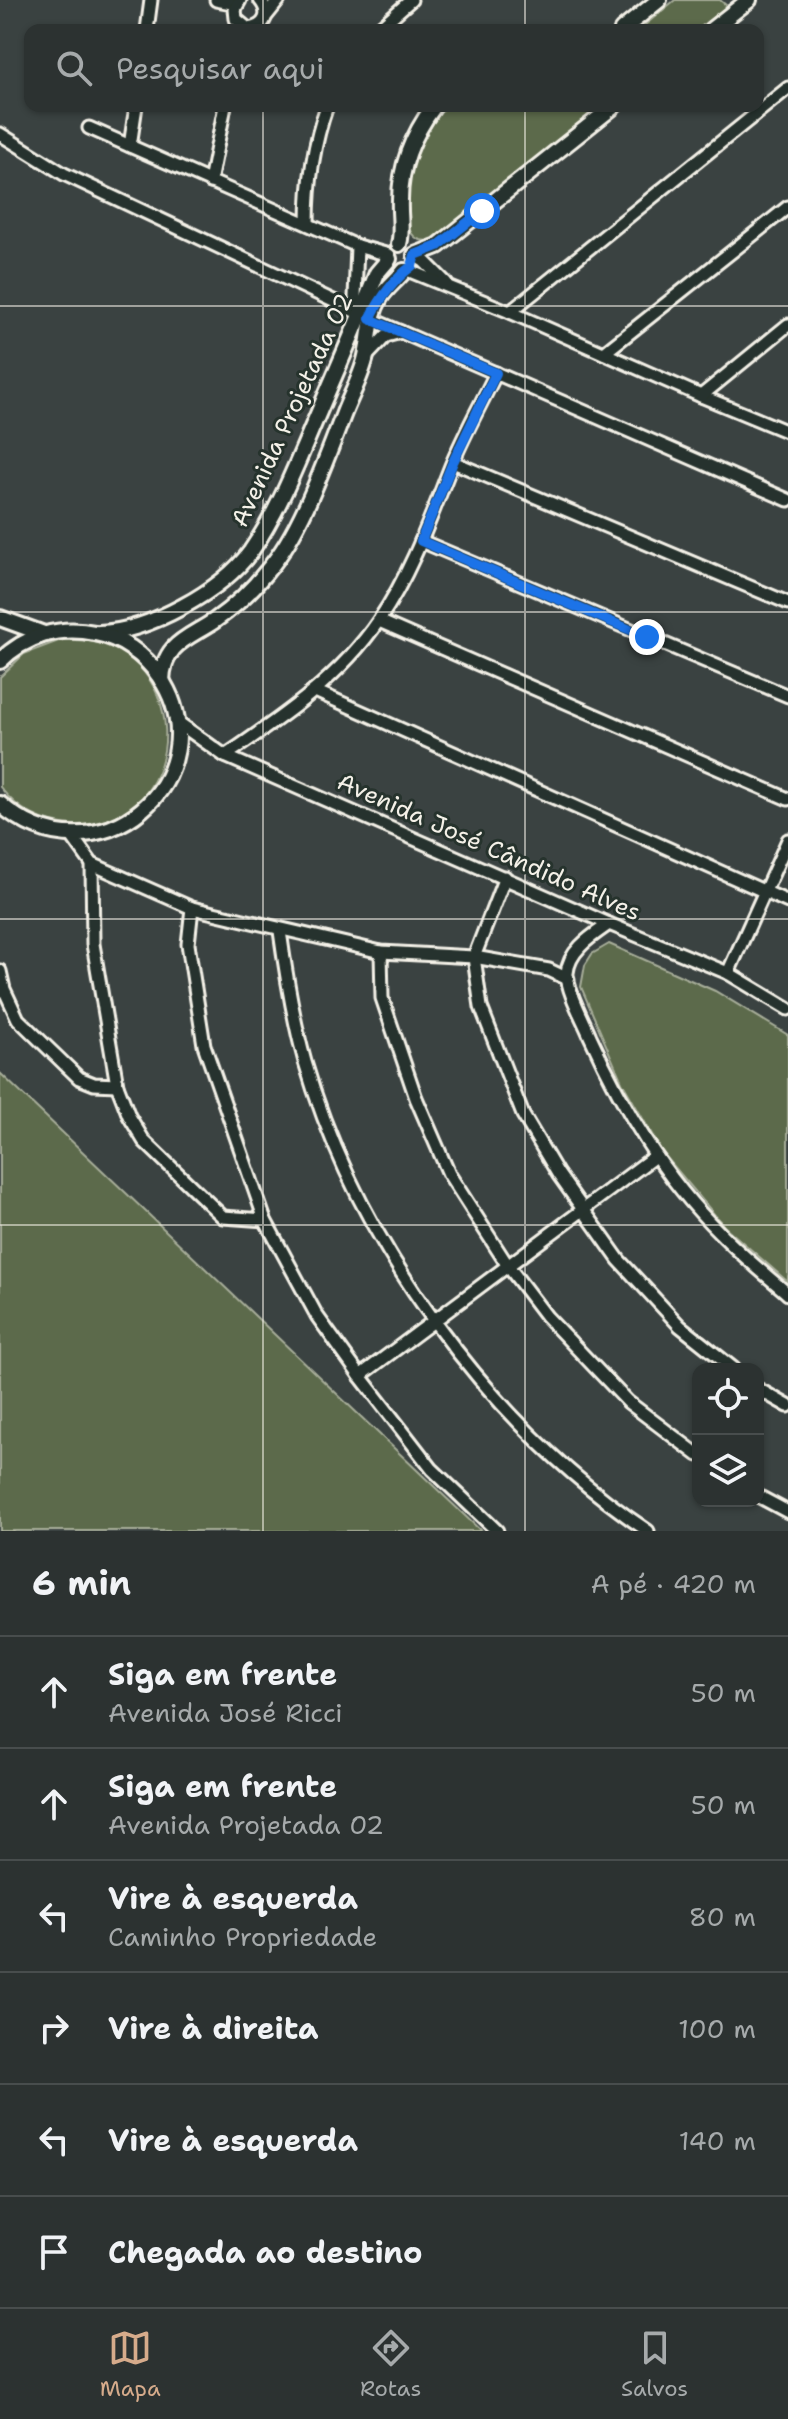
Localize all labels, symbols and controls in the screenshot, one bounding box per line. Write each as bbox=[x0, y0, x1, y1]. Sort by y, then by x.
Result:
search box bbox=[24, 24, 764, 112]
icon: search bbox=[52, 46, 96, 90]
text: Pesquisar aqui bbox=[116, 48, 325, 89]
route start bbox=[464, 193, 500, 229]
street label: Avenida Projetada 02 bbox=[224, 288, 360, 532]
route end bbox=[629, 619, 665, 655]
street label: Avenida José Cândido Alves bbox=[332, 765, 646, 929]
map controls bbox=[692, 1363, 764, 1507]
button: locate bbox=[692, 1363, 764, 1435]
button: layers bbox=[692, 1435, 764, 1507]
text: 6 min bbox=[32, 1560, 131, 1606]
text: A pé · 420 m bbox=[591, 1566, 756, 1601]
text: Siga em frente bbox=[108, 1654, 337, 1695]
icon: ahead bbox=[32, 1670, 76, 1714]
text: 50 m bbox=[691, 1675, 756, 1710]
text: Avenida José Ricci bbox=[108, 1695, 343, 1730]
text: Siga em frente bbox=[108, 1766, 337, 1807]
icon: ahead bbox=[32, 1782, 76, 1826]
text: 50 m bbox=[691, 1787, 756, 1822]
text: Avenida Projetada 02 bbox=[108, 1807, 384, 1842]
text: Vire à esquerda bbox=[108, 1878, 358, 1919]
icon: left bbox=[32, 1894, 76, 1938]
text: 80 m bbox=[689, 1899, 756, 1934]
text: Caminho Propriedade bbox=[108, 1919, 377, 1954]
icon: right bbox=[32, 2006, 76, 2050]
text: Vire à direita bbox=[108, 2008, 319, 2049]
text: 100 m bbox=[678, 2011, 756, 2046]
icon: left bbox=[32, 2118, 76, 2162]
text: Vire à esquerda bbox=[108, 2120, 358, 2161]
text: 140 m bbox=[679, 2123, 756, 2158]
icon: arrive bbox=[32, 2230, 76, 2274]
text: Chegada ao destino bbox=[108, 2232, 423, 2273]
tab: Mapa bbox=[100, 2326, 161, 2403]
tab: Rotas bbox=[360, 2326, 421, 2403]
tab: Salvos bbox=[621, 2326, 688, 2403]

